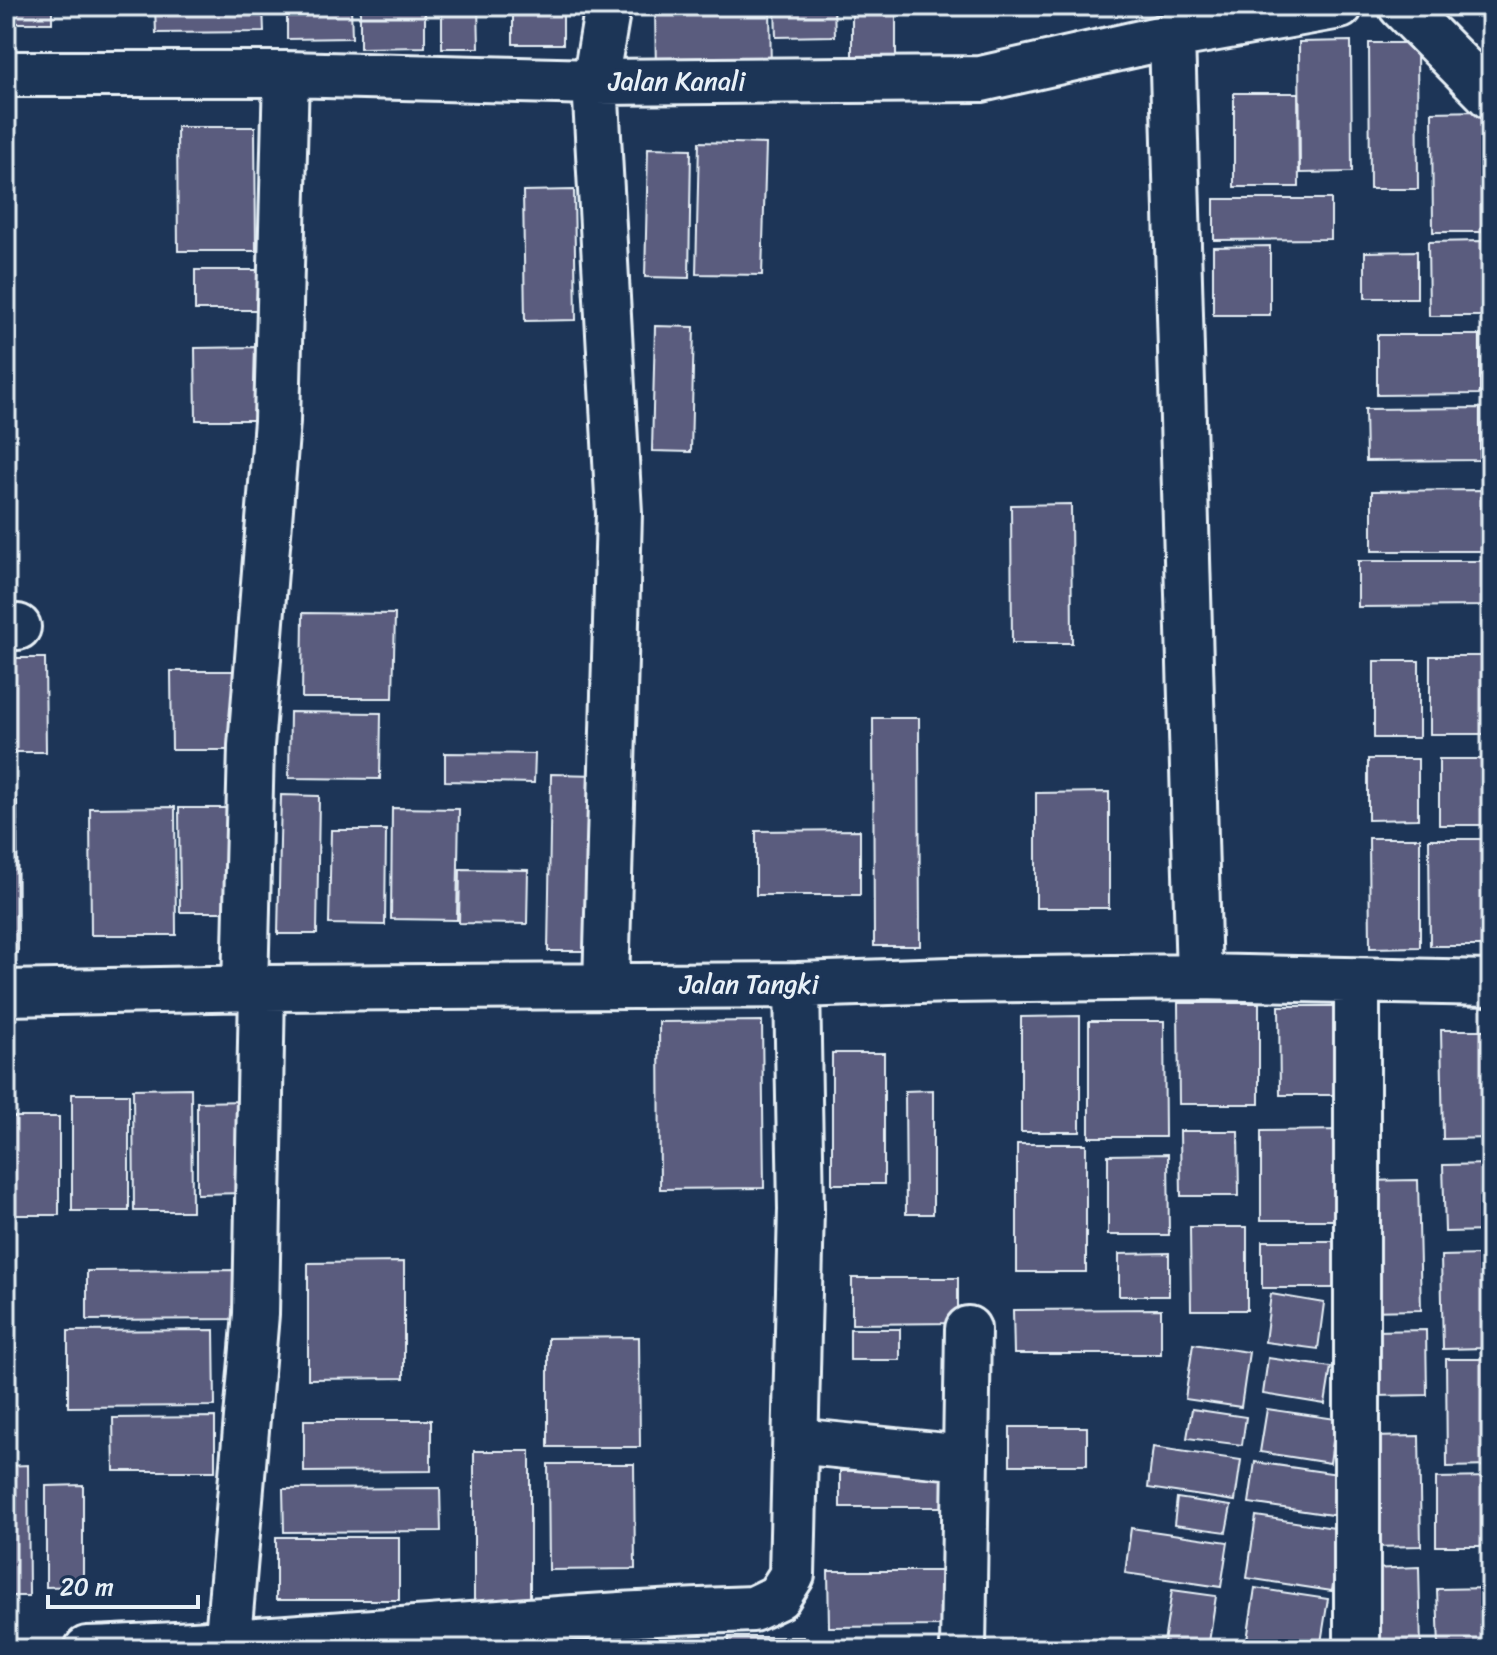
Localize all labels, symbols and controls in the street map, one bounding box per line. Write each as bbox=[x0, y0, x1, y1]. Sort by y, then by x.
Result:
street label: Jalan Kanali bbox=[607, 58, 746, 104]
street label: Jalan Tangki bbox=[678, 961, 819, 1007]
scale bar bbox=[48, 1559, 198, 1609]
text: 20 m bbox=[60, 1566, 114, 1608]

